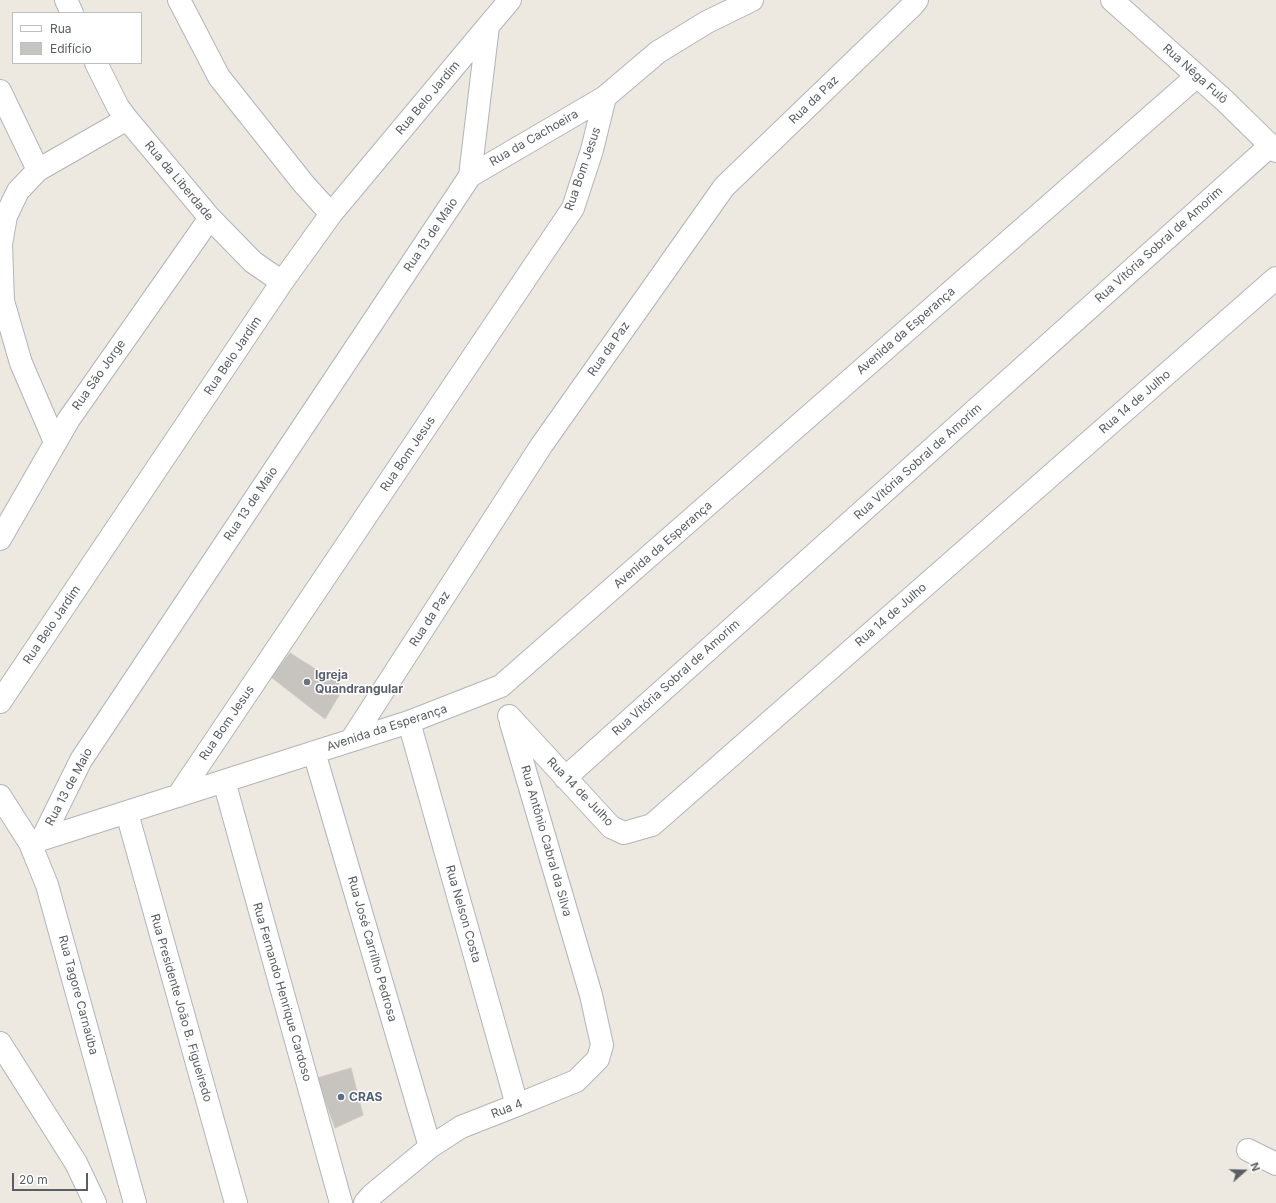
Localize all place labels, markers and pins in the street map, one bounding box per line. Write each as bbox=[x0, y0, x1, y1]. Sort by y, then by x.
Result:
place label: Igreja Quandrangular bbox=[315, 668, 403, 696]
marker: Igreja Quandrangular bbox=[302, 677, 312, 687]
place label: CRAS bbox=[349, 1090, 382, 1104]
marker: CRAS bbox=[336, 1092, 346, 1102]

